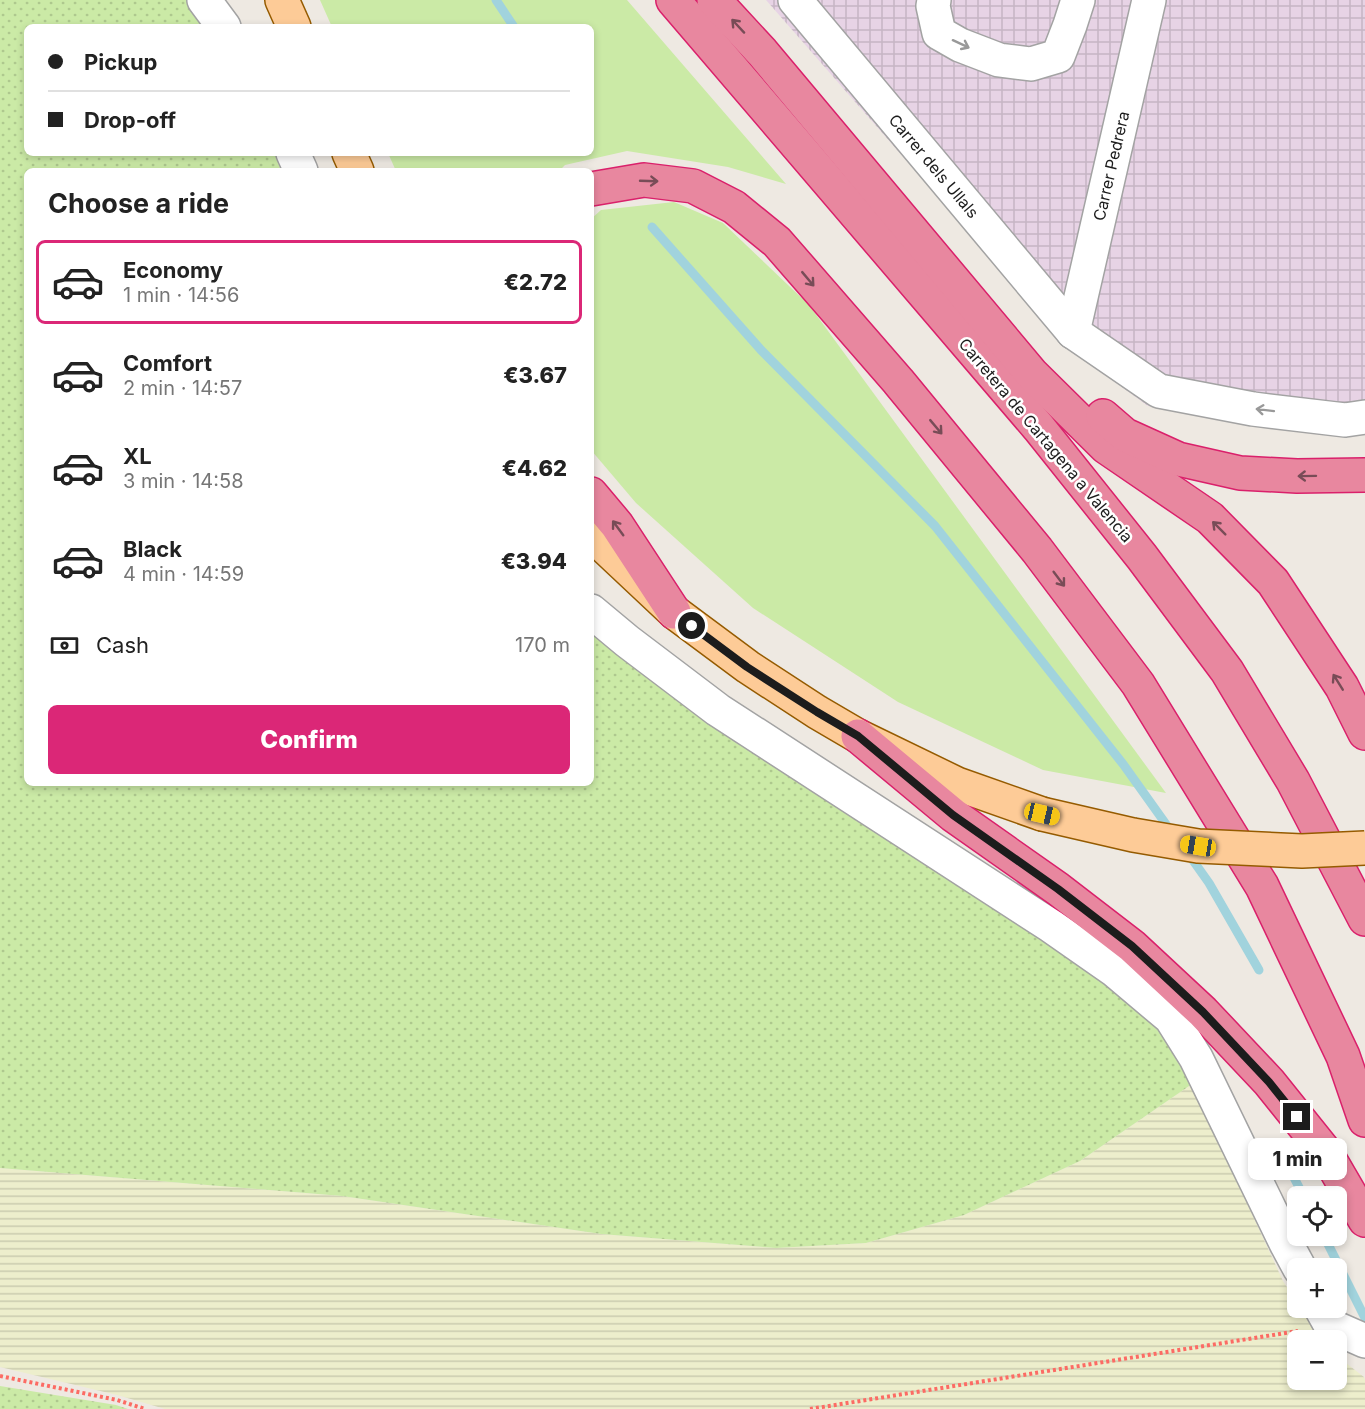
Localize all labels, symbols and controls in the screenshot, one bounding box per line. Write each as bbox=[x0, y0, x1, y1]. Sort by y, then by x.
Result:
one-way arrow bbox=[731, 19, 745, 34]
one-way arrow bbox=[951, 39, 969, 51]
text: Pickup bbox=[84, 49, 158, 75]
text: Drop-off bbox=[84, 107, 176, 133]
street label: Carrer Pedrera bbox=[1089, 109, 1133, 223]
street label: Carrer dels Ullals bbox=[885, 110, 983, 222]
one-way arrow bbox=[638, 176, 658, 187]
text: Choose a ride bbox=[48, 187, 229, 220]
icon: car bbox=[51, 255, 105, 309]
text: Economy bbox=[123, 257, 223, 283]
text: €2.72 bbox=[504, 269, 567, 295]
one-way arrow bbox=[802, 271, 815, 287]
text: 1 min · 14:56 bbox=[123, 283, 239, 307]
street label: Carretera de Cartagena a Valencia bbox=[955, 334, 1137, 546]
icon: car bbox=[51, 348, 105, 402]
text: Comfort bbox=[123, 350, 212, 376]
text: €3.67 bbox=[503, 362, 567, 388]
text: 2 min · 14:57 bbox=[123, 376, 242, 400]
one-way arrow bbox=[1256, 405, 1276, 416]
one-way arrow bbox=[929, 419, 942, 435]
icon: car bbox=[51, 441, 105, 495]
text: XL bbox=[123, 443, 152, 469]
text: €4.62 bbox=[502, 455, 567, 481]
text: 3 min · 14:58 bbox=[123, 469, 244, 493]
one-way arrow bbox=[1297, 470, 1317, 482]
one-way arrow bbox=[1212, 520, 1227, 535]
one-way arrow bbox=[612, 521, 624, 537]
icon: car bbox=[51, 534, 105, 588]
text: Black bbox=[123, 536, 182, 562]
text: €3.94 bbox=[501, 548, 567, 574]
text: 4 min · 14:59 bbox=[123, 562, 244, 586]
one-way arrow bbox=[1052, 570, 1065, 586]
route start bbox=[678, 612, 705, 639]
icon: cash bbox=[48, 629, 81, 662]
text: Cash bbox=[96, 632, 149, 658]
text: 170 m bbox=[515, 633, 570, 657]
one-way arrow bbox=[1331, 673, 1344, 690]
button: Confirm bbox=[48, 705, 570, 774]
car bbox=[1022, 801, 1062, 827]
car bbox=[1179, 834, 1217, 858]
route end bbox=[1283, 1103, 1310, 1130]
callout: 1 min bbox=[1248, 1138, 1346, 1180]
text: 1 min bbox=[1272, 1147, 1323, 1171]
map controls bbox=[1287, 1186, 1347, 1390]
button: locate bbox=[1287, 1186, 1347, 1246]
button: + bbox=[1287, 1258, 1347, 1318]
button: − bbox=[1287, 1330, 1347, 1390]

